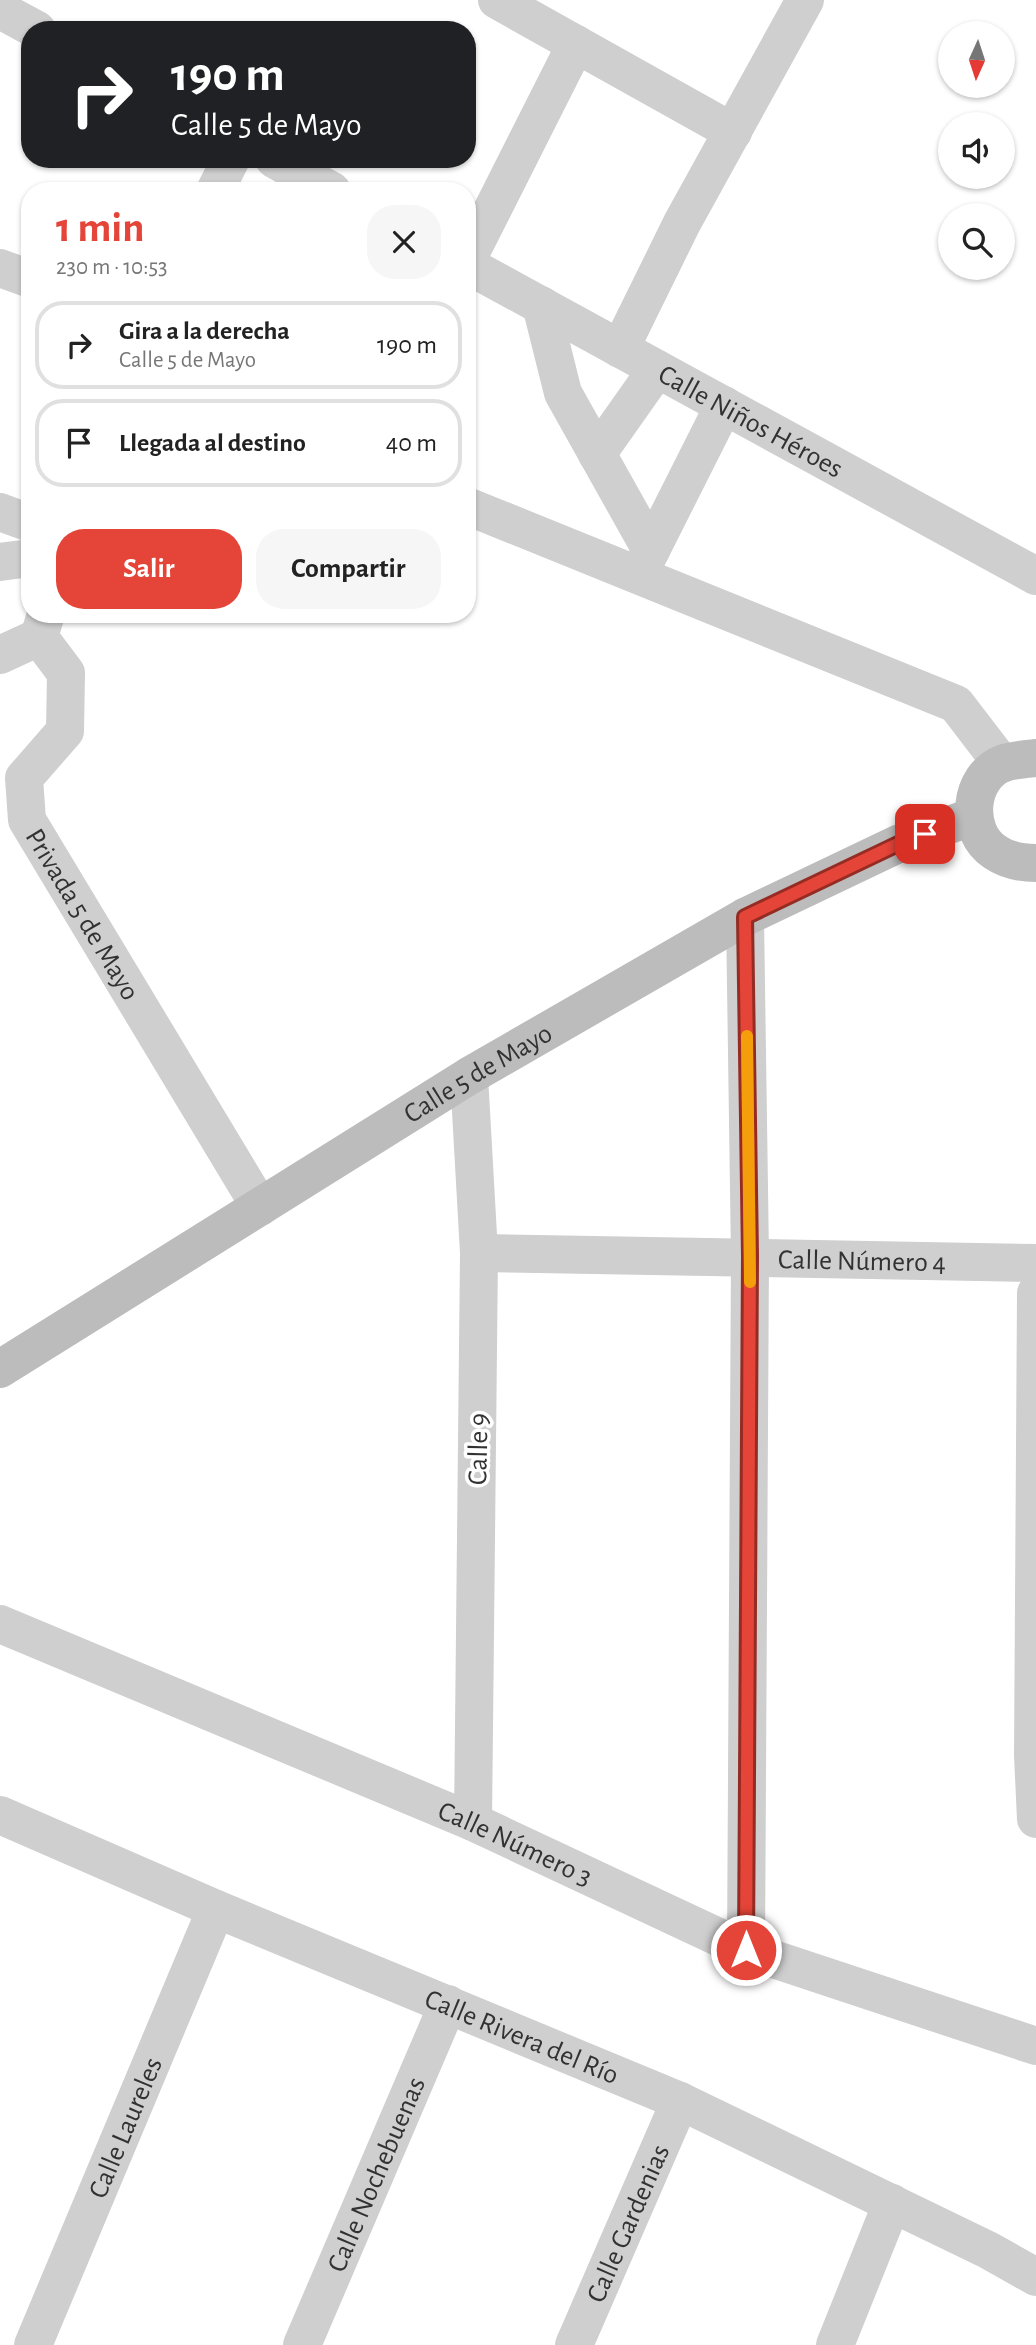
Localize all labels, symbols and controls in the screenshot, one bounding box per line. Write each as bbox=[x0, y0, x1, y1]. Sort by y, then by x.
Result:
north arrow bbox=[938, 21, 1015, 98]
map controls bbox=[938, 21, 1015, 280]
icon: right bbox=[56, 49, 147, 140]
text: 190 m bbox=[171, 51, 285, 100]
text: Calle 5 de Mayo bbox=[171, 109, 362, 141]
button: sound bbox=[938, 112, 1015, 189]
button: search bbox=[938, 203, 1015, 280]
button: close bbox=[367, 205, 441, 279]
text: 1 min bbox=[56, 207, 145, 249]
text: 230 m · 10:53 bbox=[56, 256, 168, 279]
text: Gira a la derecha bbox=[119, 318, 290, 344]
icon: right bbox=[60, 326, 98, 364]
text: 190 m bbox=[377, 332, 437, 358]
text: Calle 5 de Mayo bbox=[119, 349, 256, 372]
street label: Calle Niños Héroes bbox=[653, 361, 847, 484]
icon: arrive bbox=[60, 424, 98, 462]
text: Llegada al destino bbox=[119, 430, 306, 456]
text: 40 m bbox=[386, 430, 437, 456]
button: Salir bbox=[56, 529, 242, 609]
button: Compartir bbox=[256, 529, 441, 609]
pin bbox=[895, 804, 955, 864]
icon: arrive bbox=[906, 815, 944, 853]
street label: Privada 5 de Mayo bbox=[20, 824, 144, 1005]
street label: Calle 5 de Mayo bbox=[399, 1019, 557, 1129]
street label: Calle Número 4 bbox=[778, 1246, 946, 1277]
street label: Calle 9 bbox=[464, 1413, 494, 1485]
street label: Calle Número 3 bbox=[434, 1797, 596, 1892]
position arrow bbox=[709, 1913, 783, 1987]
street label: Calle Rivera del Río bbox=[421, 1985, 622, 2090]
street label: Calle Laureles bbox=[84, 2054, 168, 2203]
street label: Calle Nochebuenas bbox=[323, 2073, 431, 2276]
street label: Calle Gardenias bbox=[582, 2141, 675, 2307]

